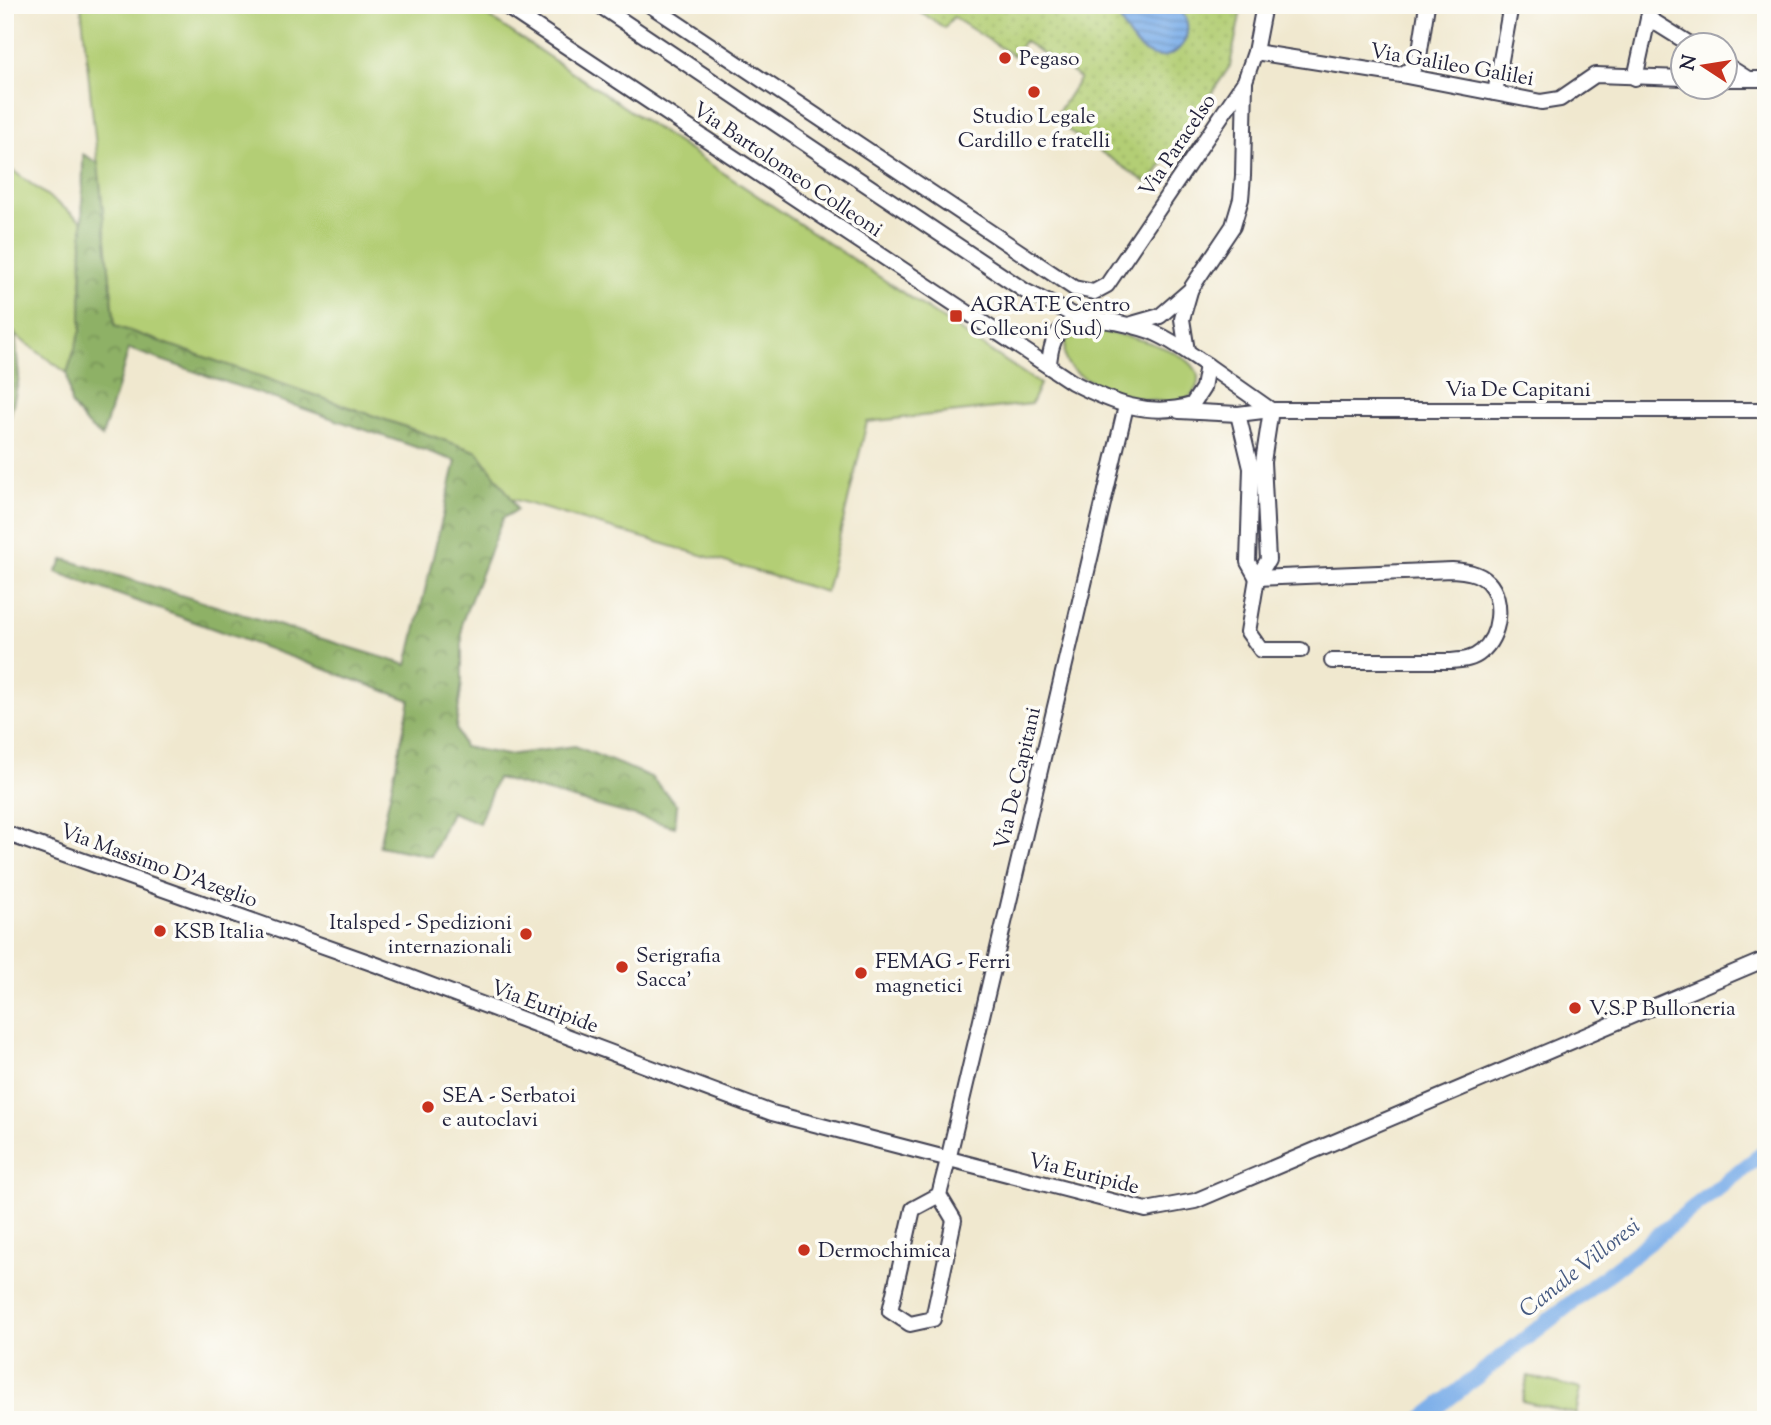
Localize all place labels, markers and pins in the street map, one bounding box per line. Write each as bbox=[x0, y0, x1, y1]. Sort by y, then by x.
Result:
place label: Pegaso bbox=[1019, 45, 1079, 75]
marker: Pegaso bbox=[997, 50, 1013, 66]
marker: Studio Legale Cardillo e fratelli bbox=[1026, 84, 1042, 100]
place label: Studio Legale Cardillo e fratelli bbox=[958, 103, 1110, 157]
place label: AGRATE Centro Colleoni (Sud) bbox=[970, 291, 1130, 345]
marker: AGRATE Centro Colleoni (Sud) bbox=[948, 308, 964, 324]
place label: Italsped - Spedizioni internazionali bbox=[329, 909, 512, 963]
place label: KSB Italia bbox=[174, 918, 265, 948]
marker: KSB Italia bbox=[152, 923, 168, 939]
marker: Italsped - Spedizioni internazionali bbox=[518, 926, 534, 942]
place label: Serigrafia Sacca' bbox=[636, 942, 721, 996]
place label: FEMAG - Ferri magnetici bbox=[875, 948, 1011, 1002]
marker: Serigrafia Sacca' bbox=[614, 959, 630, 975]
marker: FEMAG - Ferri magnetici bbox=[853, 965, 869, 981]
place label: V.S.P Bulloneria bbox=[1589, 995, 1736, 1025]
marker: V.S.P Bulloneria bbox=[1567, 1000, 1583, 1016]
place label: SEA - Serbatoi e autoclavi bbox=[442, 1082, 576, 1136]
marker: SEA - Serbatoi e autoclavi bbox=[420, 1099, 436, 1115]
place label: Dermochimica bbox=[818, 1237, 951, 1267]
marker: Dermochimica bbox=[796, 1242, 812, 1258]

